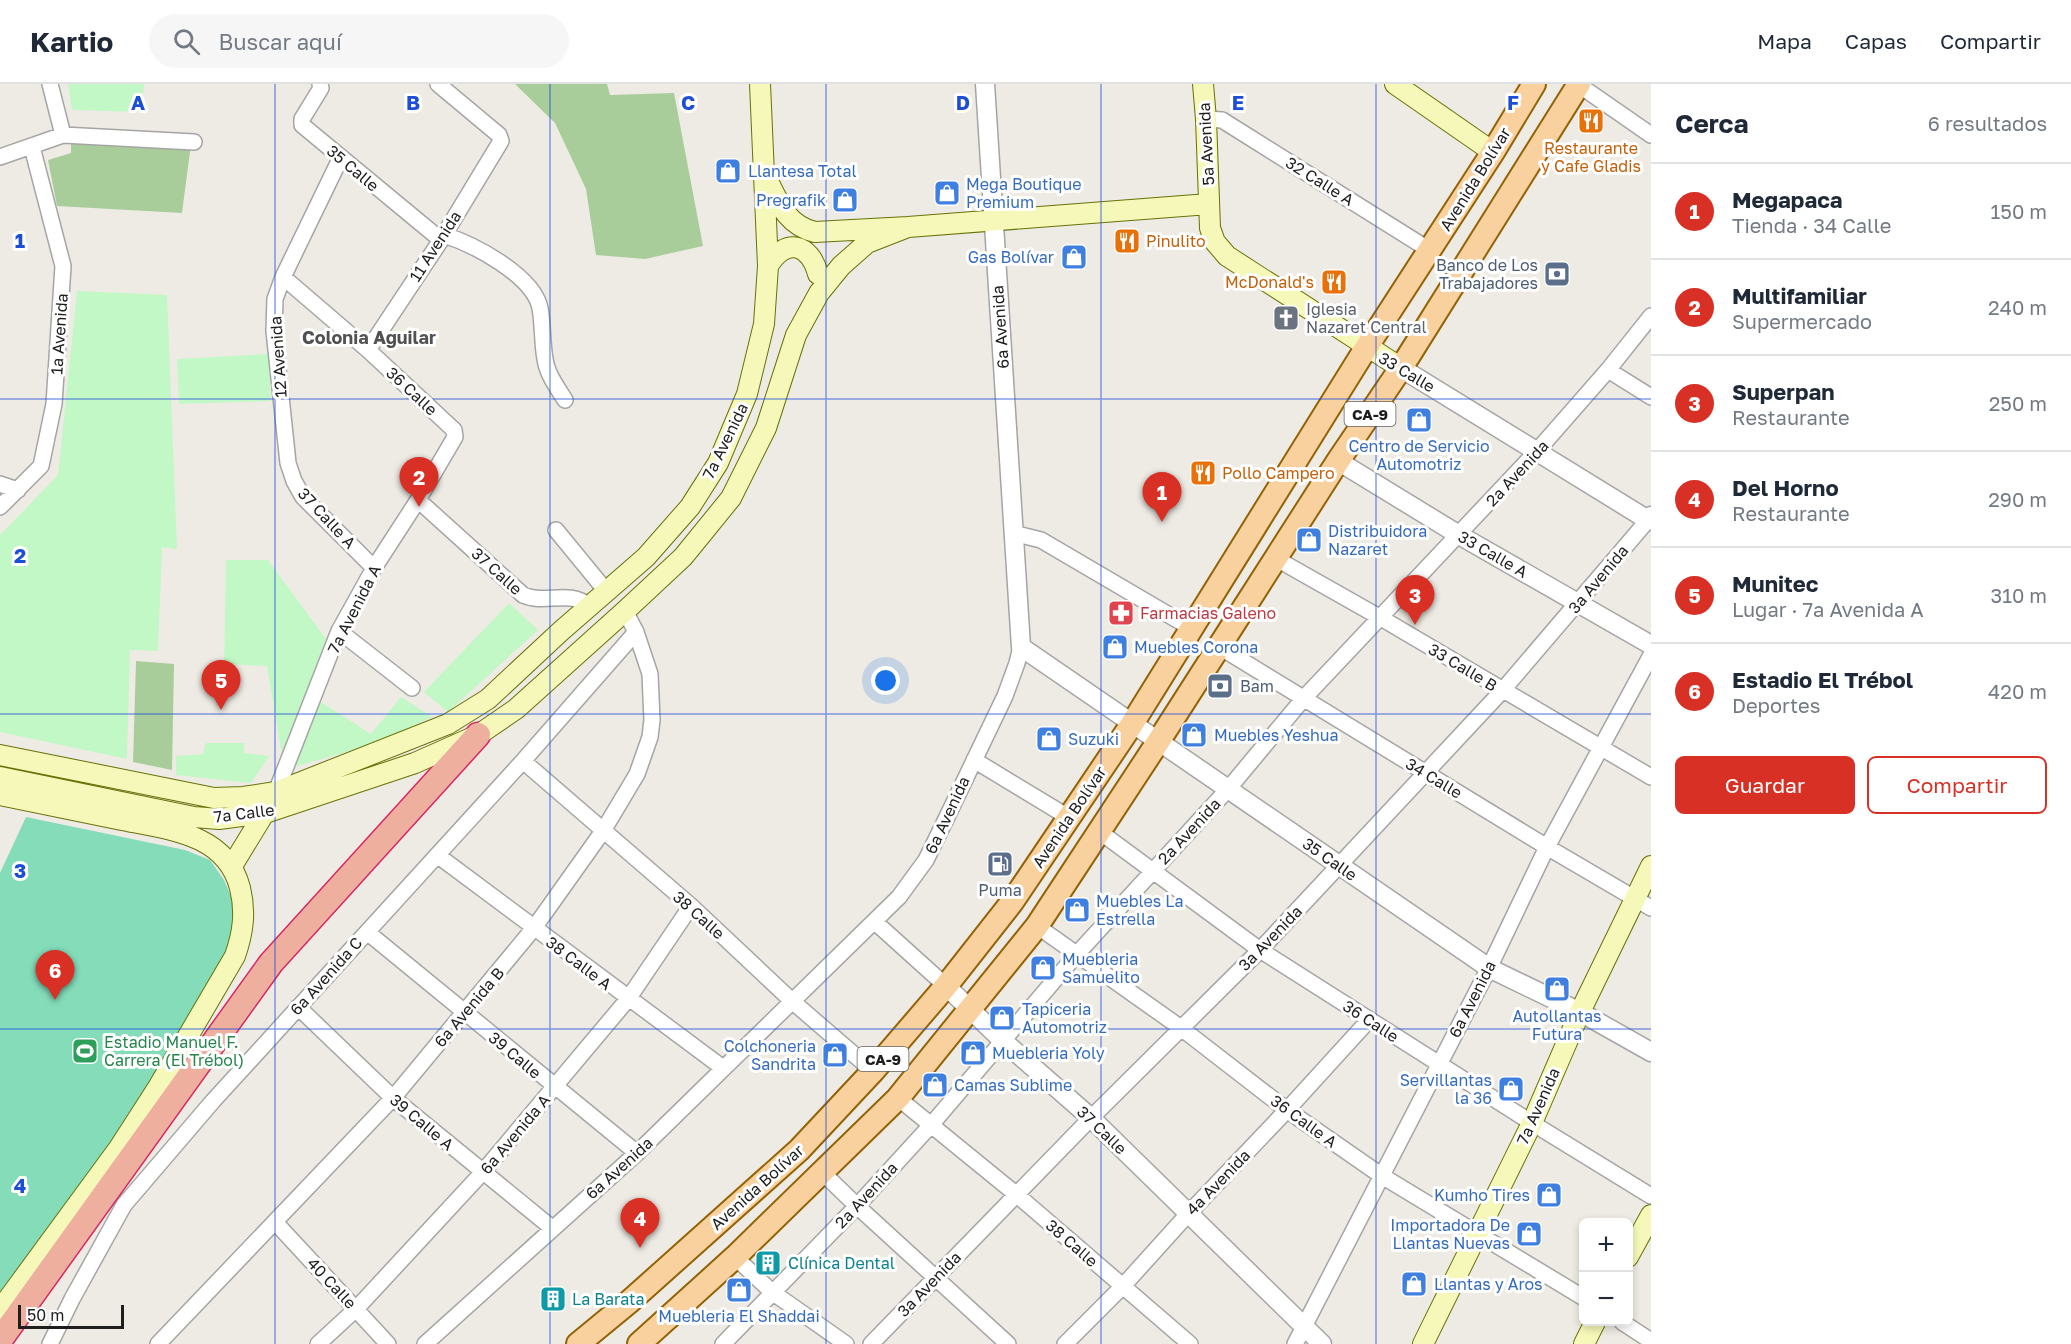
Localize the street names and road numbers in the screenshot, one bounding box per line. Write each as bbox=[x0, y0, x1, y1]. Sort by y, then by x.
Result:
street label: 5a Avenida bbox=[1194, 102, 1218, 186]
street label: Avenida Bolívar bbox=[1435, 124, 1515, 234]
street label: 35 Calle bbox=[323, 140, 383, 196]
street label: 32 Calle A bbox=[1282, 152, 1358, 210]
street label: 11 Avenida bbox=[405, 207, 465, 285]
street label: 6a Avenida bbox=[987, 285, 1013, 369]
street label: 1a Avenida bbox=[46, 293, 72, 375]
street label: 12 Avenida bbox=[265, 316, 291, 398]
street label: 33 Calle bbox=[1375, 347, 1439, 397]
street label: 36 Calle bbox=[382, 362, 442, 420]
street label: 7a Avenida bbox=[698, 400, 752, 482]
road number: CA-9 bbox=[1344, 402, 1396, 426]
street label: 2a Avenida bbox=[1481, 436, 1553, 510]
street label: 37 Calle A bbox=[294, 483, 360, 553]
street label: 33 Calle A bbox=[1455, 526, 1531, 582]
street label: 3a Avenida bbox=[1564, 541, 1632, 617]
street label: 37 Calle bbox=[468, 543, 526, 599]
street label: 7a Avenida A bbox=[323, 561, 385, 657]
street label: 33 Calle B bbox=[1425, 639, 1501, 695]
street label: 34 Calle bbox=[1402, 753, 1466, 803]
street label: Avenida Bolívar bbox=[1028, 762, 1110, 872]
street label: 6a Avenida bbox=[920, 773, 974, 857]
street label: 2a Avenida bbox=[1153, 794, 1225, 868]
street label: 7a Calle bbox=[213, 799, 275, 827]
street label: 35 Calle bbox=[1299, 833, 1361, 885]
street label: 38 Calle bbox=[669, 887, 729, 943]
street label: 3a Avenida bbox=[1234, 901, 1306, 975]
street label: 38 Calle A bbox=[542, 932, 616, 994]
street label: 6a Avenida C bbox=[286, 933, 366, 1019]
street label: 6a Avenida bbox=[1444, 957, 1500, 1041]
street label: 6a Avenida B bbox=[430, 963, 508, 1051]
street label: 36 Calle bbox=[1339, 996, 1403, 1046]
street label: 39 Calle bbox=[485, 1027, 545, 1083]
road number: CA-9 bbox=[858, 1047, 908, 1071]
street label: 7a Avenida bbox=[1512, 1064, 1564, 1148]
street label: 39 Calle A bbox=[386, 1090, 458, 1155]
street label: 6a Avenida A bbox=[476, 1090, 554, 1178]
street label: 36 Calle A bbox=[1267, 1090, 1341, 1152]
street label: 37 Calle bbox=[1073, 1102, 1131, 1158]
street label: 6a Avenida bbox=[581, 1133, 657, 1203]
street label: Avenida Bolívar bbox=[706, 1140, 808, 1234]
street label: 4a Avenida bbox=[1182, 1145, 1254, 1219]
street label: 2a Avenida bbox=[830, 1158, 902, 1232]
street label: 38 Calle bbox=[1042, 1215, 1102, 1271]
street label: 3a Avenida bbox=[893, 1247, 965, 1321]
street label: 40 Calle bbox=[303, 1253, 361, 1313]

